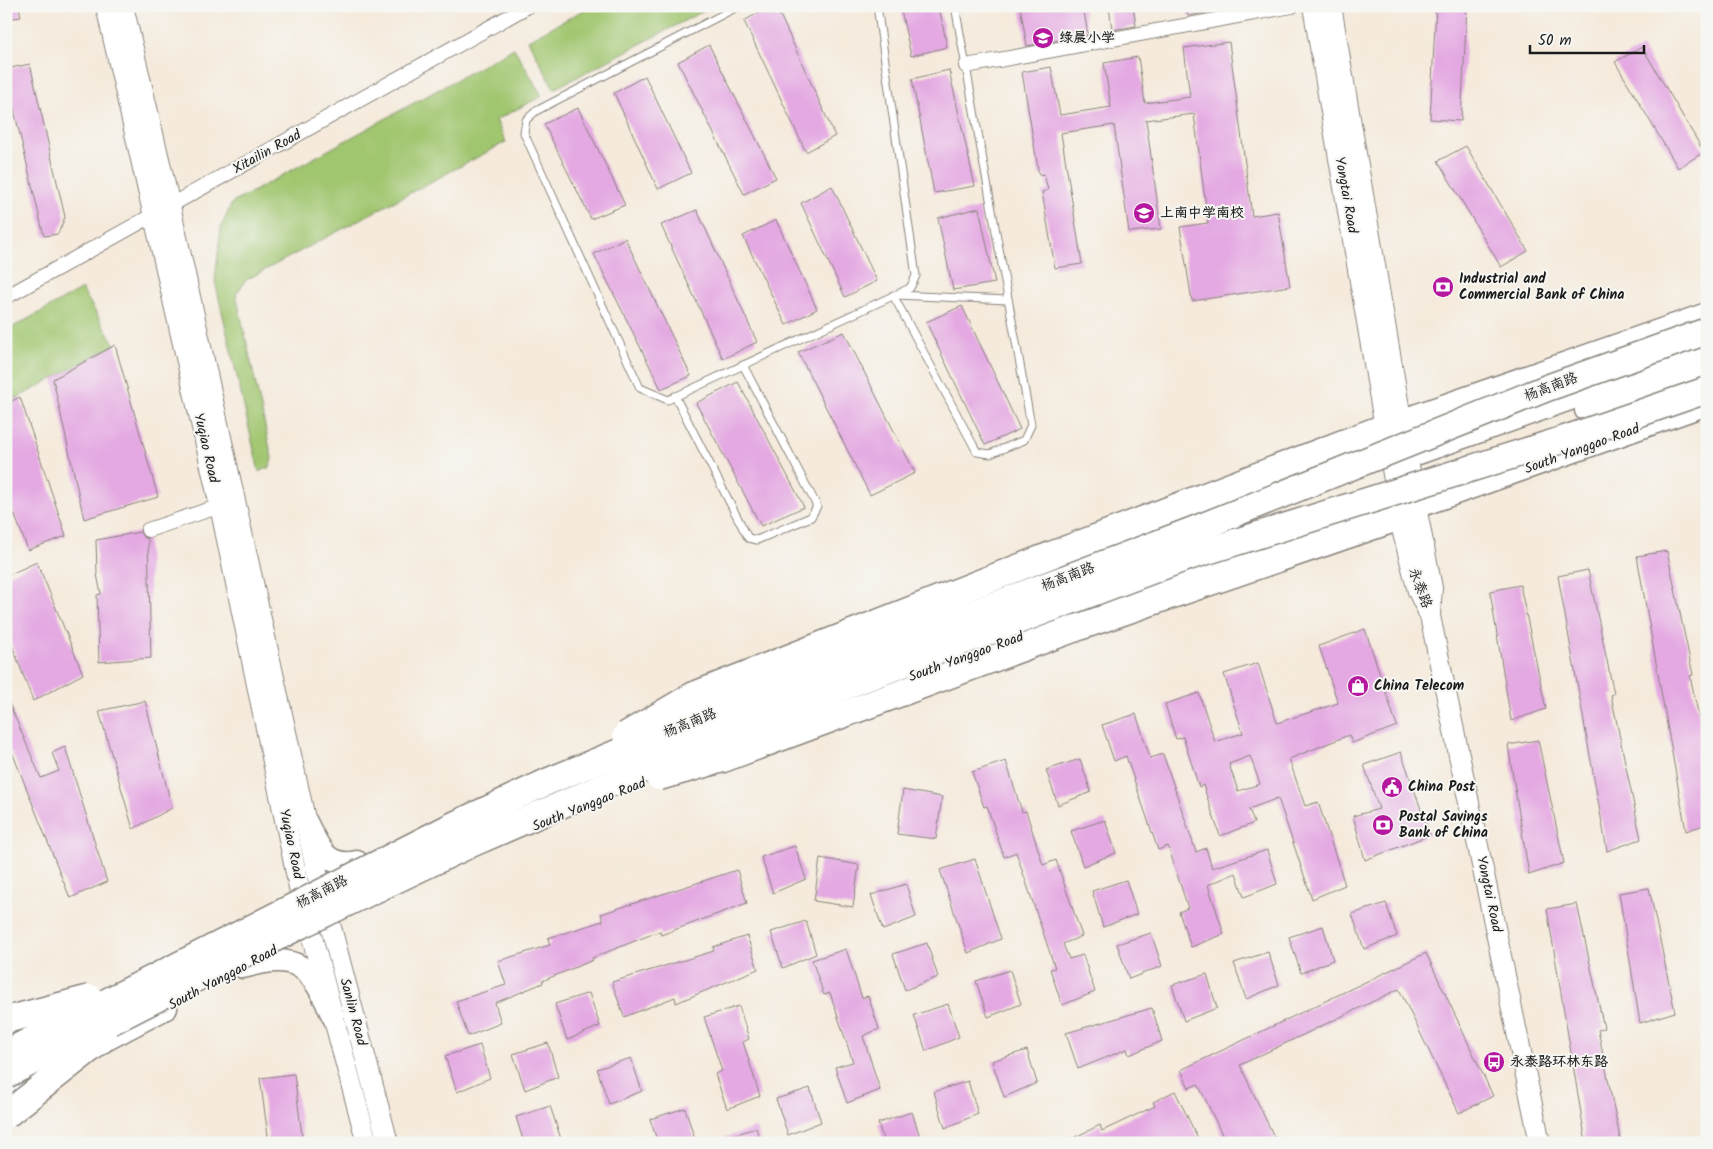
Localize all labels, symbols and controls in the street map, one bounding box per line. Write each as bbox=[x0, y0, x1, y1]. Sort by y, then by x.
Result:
scale bar bbox=[1530, 22, 1644, 54]
school or university icon: 绿晨小学 bbox=[1031, 26, 1055, 50]
place label: 绿晨小学 bbox=[1059, 27, 1115, 49]
text: 50 m bbox=[1538, 29, 1572, 53]
street label: Xitailin Road bbox=[229, 124, 306, 180]
street label: Yongtai Road bbox=[1328, 155, 1364, 236]
school or university icon: 上南中学南校 bbox=[1132, 201, 1156, 225]
place label: 上南中学南校 bbox=[1160, 202, 1244, 224]
place label: Industrial and Commercial Bank of China bbox=[1459, 268, 1624, 306]
bank icon: Industrial and Commercial Bank of China bbox=[1431, 275, 1455, 299]
street label: 杨高南路 bbox=[1521, 367, 1581, 407]
street label: Yuqiao Road bbox=[187, 411, 225, 486]
street label: South Yanggao Road bbox=[1521, 418, 1644, 480]
street label: 杨高南路 bbox=[1038, 557, 1098, 597]
street label: 永泰路 bbox=[1402, 565, 1438, 611]
street label: South Yanggao Road bbox=[905, 626, 1028, 688]
shop icon: China Telecom bbox=[1346, 674, 1370, 698]
place label: China Telecom bbox=[1374, 675, 1465, 697]
street label: 杨高南路 bbox=[660, 702, 720, 744]
street label: South Yanggao Road bbox=[529, 772, 650, 838]
public building icon: China Post bbox=[1380, 775, 1404, 799]
place label: China Post bbox=[1408, 776, 1476, 798]
place label: Postal Savings Bank of China bbox=[1399, 806, 1488, 844]
street label: Yuqiao Road bbox=[273, 807, 309, 882]
bank icon: Postal Savings Bank of China bbox=[1371, 813, 1395, 837]
street label: Yongtai Road bbox=[1470, 854, 1508, 935]
street label: 杨高南路 bbox=[292, 869, 352, 915]
street label: South Yanggao Road bbox=[164, 939, 282, 1016]
street label: Sanlin Road bbox=[333, 976, 373, 1049]
bus stop icon: 永泰路环林东路 bbox=[1482, 1050, 1506, 1074]
place label: 永泰路环林东路 bbox=[1510, 1051, 1608, 1073]

